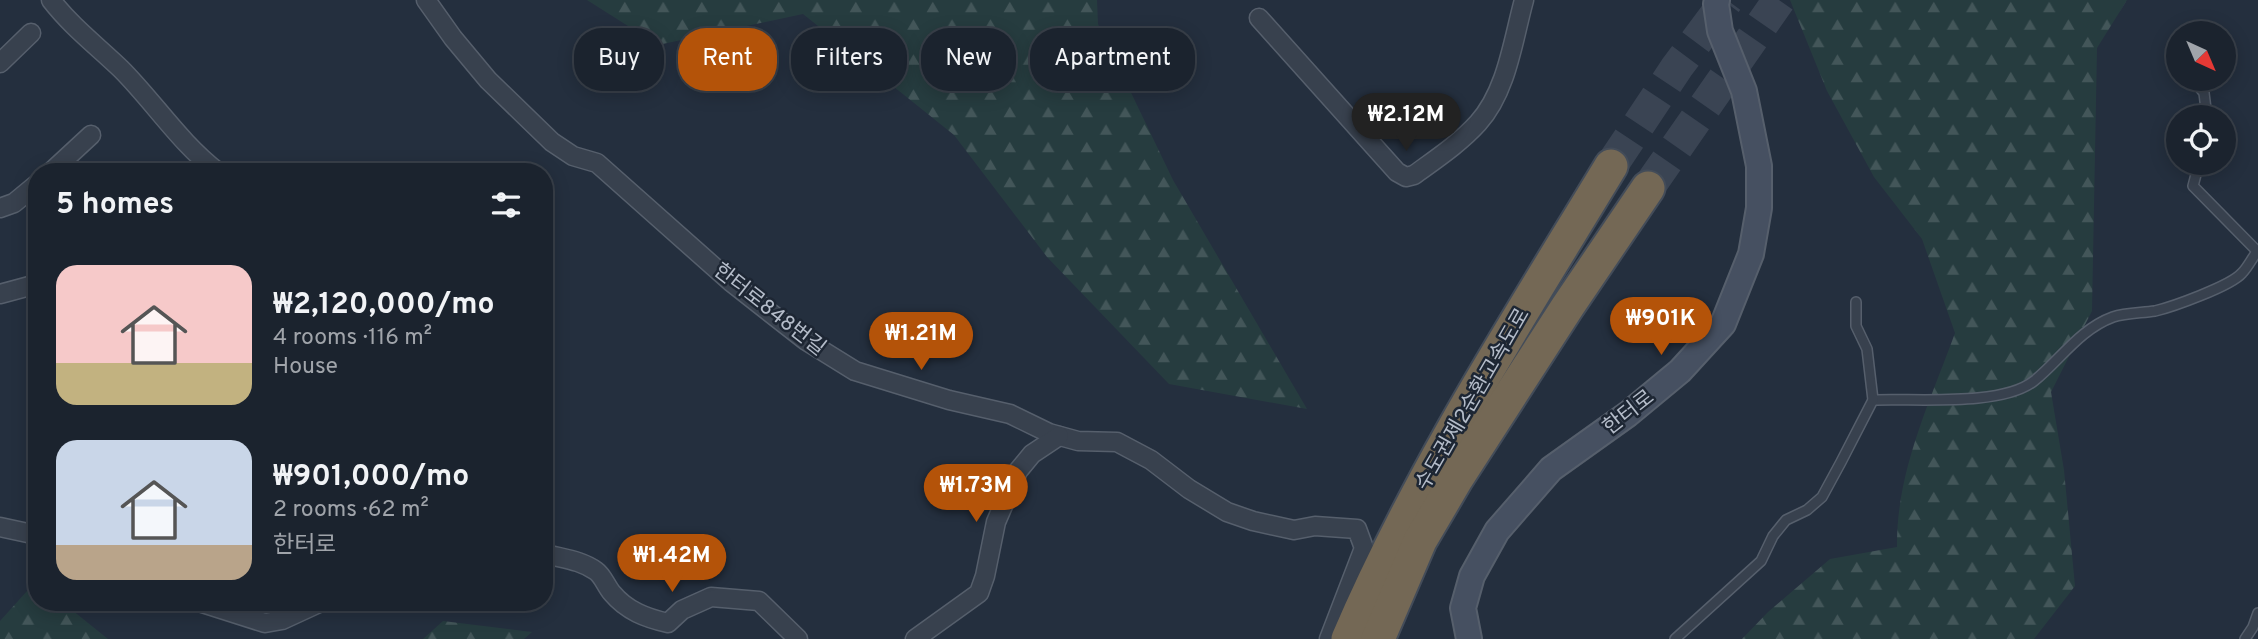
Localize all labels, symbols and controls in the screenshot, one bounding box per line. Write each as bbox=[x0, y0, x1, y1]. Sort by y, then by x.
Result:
north arrow bbox=[2166, 21, 2236, 91]
map controls bbox=[2166, 21, 2236, 175]
chip: Buy bbox=[574, 28, 664, 91]
chip: Rent bbox=[678, 28, 777, 91]
chip: Filters bbox=[791, 28, 907, 91]
chip: New bbox=[921, 28, 1016, 91]
chip: Apartment bbox=[1030, 28, 1195, 91]
pin: ₩2.12M bbox=[1349, 94, 1463, 153]
text: ₩2.12M bbox=[1368, 101, 1444, 130]
button: locate bbox=[2166, 105, 2236, 175]
icon: filters bbox=[487, 186, 525, 224]
text: 5 homes bbox=[56, 187, 174, 224]
street label: 한터로848번길 bbox=[707, 258, 831, 362]
text: ₩2,120,000/mo bbox=[273, 287, 495, 324]
icon: home bbox=[112, 293, 196, 377]
pin: ₩901K bbox=[1612, 298, 1710, 357]
street label: 수도권제2순환고속도로 bbox=[1410, 304, 1537, 496]
text: ₩901K bbox=[1626, 305, 1696, 334]
pin: ₩1.21M bbox=[864, 312, 978, 372]
text: ₩1.21M bbox=[885, 320, 957, 349]
text: 4 rooms · 116 m² bbox=[273, 324, 432, 353]
text: House bbox=[273, 353, 338, 382]
street label: 한터로 bbox=[1598, 385, 1660, 442]
text: ₩901,000/mo bbox=[273, 459, 469, 496]
pin: ₩1.73M bbox=[919, 464, 1033, 524]
icon: home bbox=[112, 468, 196, 552]
text: ₩1.73M bbox=[940, 472, 1012, 501]
text: 2 rooms · 62 m² bbox=[273, 496, 429, 525]
text: 한터로 bbox=[273, 532, 336, 561]
pin: ₩1.42M bbox=[615, 534, 729, 594]
text: ₩1.42M bbox=[633, 542, 711, 571]

